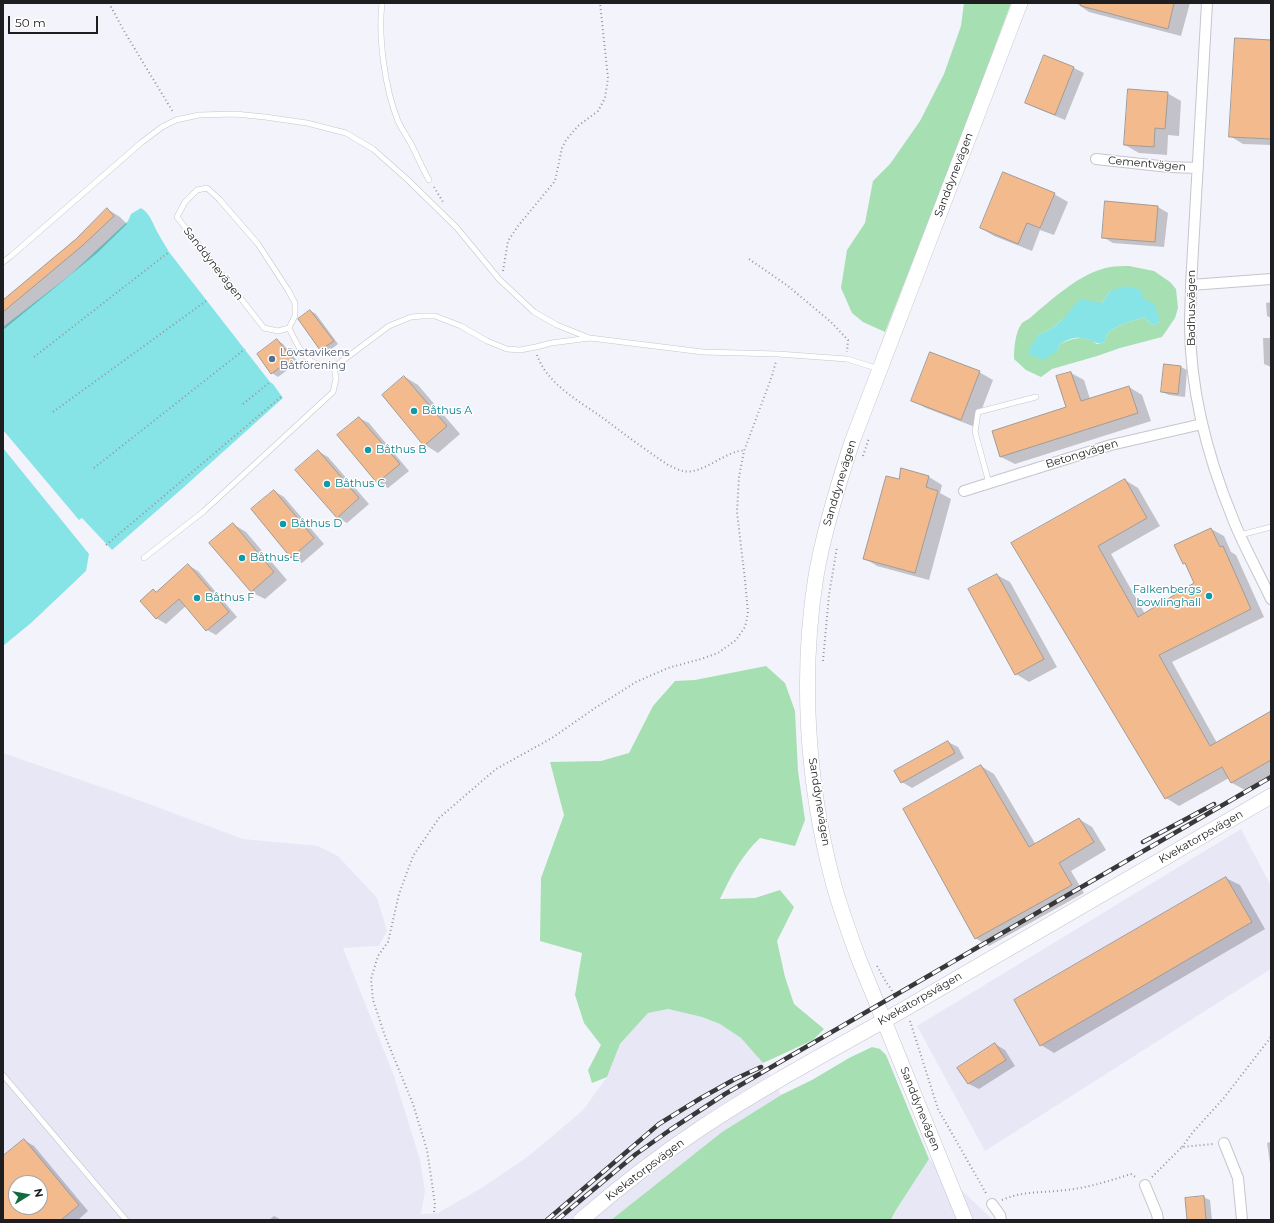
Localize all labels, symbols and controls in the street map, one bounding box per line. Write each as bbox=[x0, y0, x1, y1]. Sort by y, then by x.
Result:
scale bar bbox=[10, 8, 100, 34]
text: 50 m bbox=[15, 15, 46, 30]
street label: Sanddynevägen bbox=[932, 131, 976, 219]
street label: Cementvägen bbox=[1107, 154, 1187, 174]
street label: Sanddynevägen bbox=[180, 225, 246, 303]
street label: Badhusvägen bbox=[1185, 270, 1199, 346]
place label: Lövstavikens Båtförening bbox=[280, 346, 350, 372]
marker: Lövstavikens Båtförening bbox=[267, 354, 277, 364]
place label: Båthus A bbox=[422, 404, 472, 418]
marker: Båthus A bbox=[409, 406, 419, 416]
street label: Betongvägen bbox=[1044, 437, 1120, 471]
street label: Sanddynevägen bbox=[821, 438, 859, 528]
place label: Båthus B bbox=[376, 443, 427, 457]
marker: Båthus B bbox=[363, 445, 373, 455]
place label: Båthus C bbox=[335, 477, 385, 491]
marker: Båthus C bbox=[322, 479, 332, 489]
place label: Båthus D bbox=[291, 517, 342, 531]
marker: Båthus D bbox=[278, 519, 288, 529]
place label: Båthus E bbox=[250, 551, 300, 565]
marker: Båthus E bbox=[237, 553, 247, 563]
place label: Falkenbergs bowlinghall bbox=[1133, 583, 1201, 609]
place label: Båthus F bbox=[205, 591, 254, 605]
marker: Falkenbergs bowlinghall bbox=[1204, 591, 1214, 601]
marker: Båthus F bbox=[192, 593, 202, 603]
street label: Sanddynevägen bbox=[805, 757, 833, 847]
street label: Kvekatorpsvägen bbox=[1157, 808, 1245, 866]
street label: Kvekatorpsvägen bbox=[876, 970, 964, 1028]
street label: Sanddynevägen bbox=[897, 1065, 943, 1153]
street label: Kvekatorpsvägen bbox=[603, 1136, 687, 1204]
north arrow bbox=[8, 1175, 48, 1215]
text: N bbox=[31, 1187, 47, 1199]

